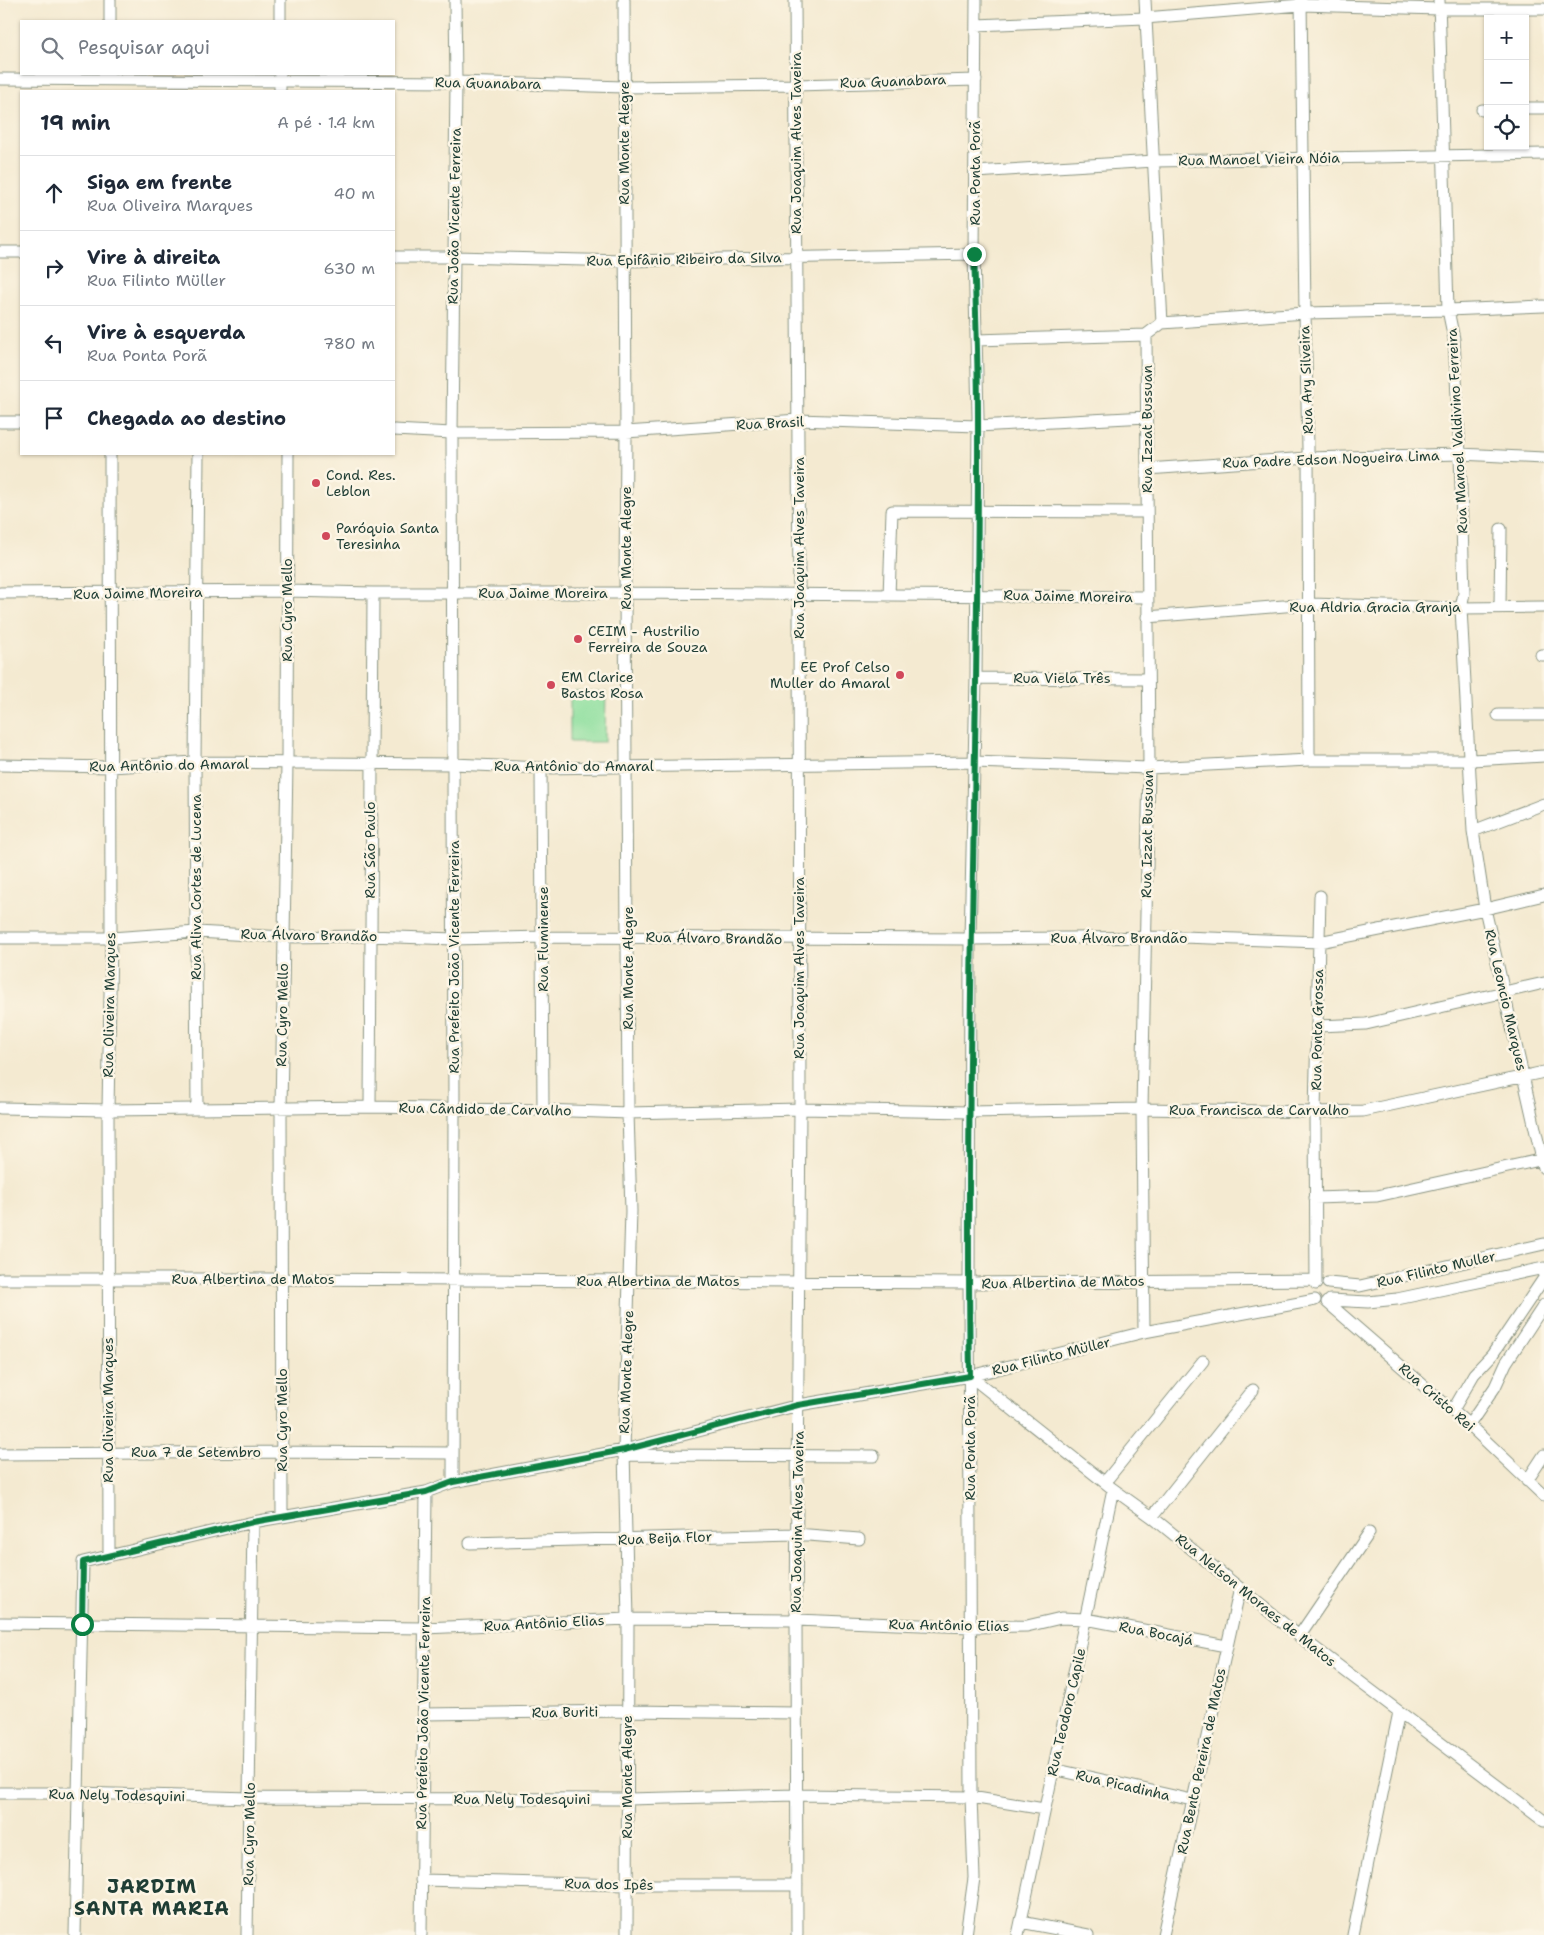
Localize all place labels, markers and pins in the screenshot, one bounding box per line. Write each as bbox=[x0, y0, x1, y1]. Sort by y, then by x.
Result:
place label: Cond. Res. Leblon bbox=[326, 466, 396, 500]
marker: Cond. Res. Leblon bbox=[310, 477, 322, 489]
place label: Paróquia Santa Teresinha bbox=[336, 519, 439, 553]
marker: Paróquia Santa Teresinha bbox=[320, 530, 332, 542]
place label: CEIM - Austrilio Ferreira de Souza bbox=[588, 622, 708, 656]
marker: CEIM - Austrilio Ferreira de Souza bbox=[572, 633, 584, 645]
place label: EE Prof Celso Muller do Amaral bbox=[770, 658, 891, 692]
place label: EM Clarice Bastos Rosa bbox=[561, 668, 643, 702]
marker: EE Prof Celso Muller do Amaral bbox=[894, 669, 906, 681]
marker: EM Clarice Bastos Rosa bbox=[545, 679, 557, 691]

